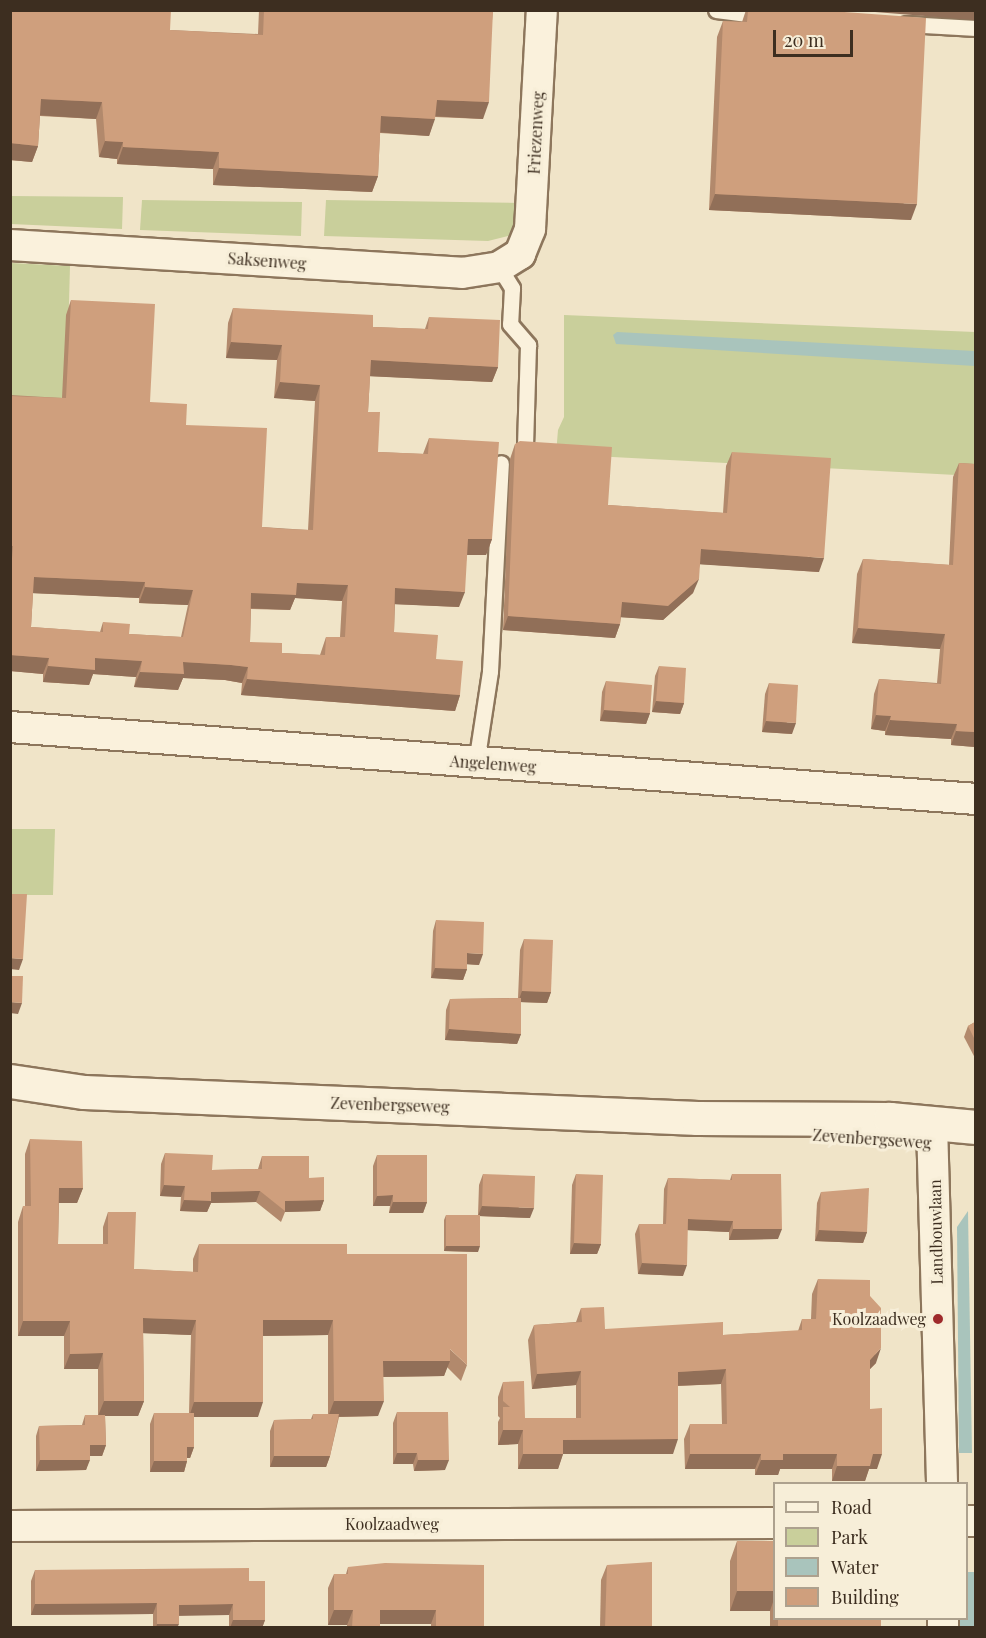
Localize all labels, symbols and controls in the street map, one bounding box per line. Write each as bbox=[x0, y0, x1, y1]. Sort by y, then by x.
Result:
scale bar bbox=[776, 18, 856, 56]
text: 20 m bbox=[784, 28, 824, 52]
street label: Friezenweg bbox=[524, 91, 548, 175]
street label: Saksenweg bbox=[227, 249, 307, 273]
street label: Angelenweg bbox=[449, 751, 537, 777]
street label: Zevenbergseweg bbox=[330, 1093, 450, 1117]
street label: Zevenbergseweg bbox=[812, 1125, 932, 1153]
street label: Landbouwlaan bbox=[925, 1179, 947, 1285]
place label: Koolzaadweg bbox=[832, 1309, 926, 1329]
marker: Koolzaadweg bbox=[931, 1312, 945, 1326]
legend bbox=[773, 1482, 968, 1620]
text: Road bbox=[831, 1495, 872, 1519]
street label: Koolzaadweg bbox=[345, 1514, 439, 1534]
text: Park bbox=[831, 1525, 868, 1549]
text: Water bbox=[831, 1555, 879, 1579]
text: Building bbox=[831, 1585, 899, 1609]

